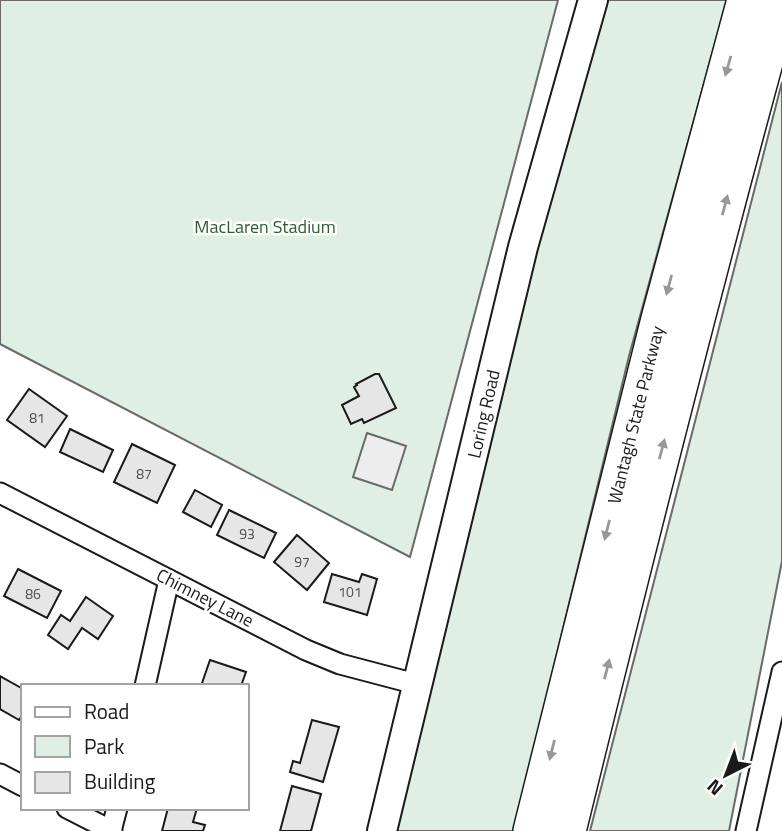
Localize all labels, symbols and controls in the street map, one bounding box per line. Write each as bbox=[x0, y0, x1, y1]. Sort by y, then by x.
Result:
one-way arrow bbox=[722, 55, 733, 77]
one-way arrow bbox=[720, 194, 731, 216]
park label: MacLaren Stadium bbox=[194, 213, 336, 240]
one-way arrow bbox=[663, 275, 674, 297]
street label: Wantagh State Parkway bbox=[600, 323, 671, 507]
street label: Loring Road bbox=[460, 367, 507, 461]
house number: 81 bbox=[29, 407, 45, 428]
one-way arrow bbox=[657, 438, 668, 460]
house number: 87 bbox=[136, 463, 152, 484]
one-way arrow bbox=[601, 519, 612, 541]
house number: 93 bbox=[239, 523, 255, 544]
house number: 97 bbox=[294, 551, 310, 572]
street label: Chimney Lane bbox=[152, 561, 259, 634]
house number: 101 bbox=[338, 581, 362, 602]
house number: 86 bbox=[25, 583, 41, 604]
one-way arrow bbox=[602, 658, 613, 680]
legend bbox=[21, 684, 248, 810]
text: Road bbox=[84, 695, 129, 727]
text: Park bbox=[84, 730, 124, 762]
one-way arrow bbox=[546, 740, 557, 762]
north arrow bbox=[691, 740, 761, 810]
text: Building bbox=[84, 765, 156, 797]
text: N bbox=[700, 773, 729, 803]

